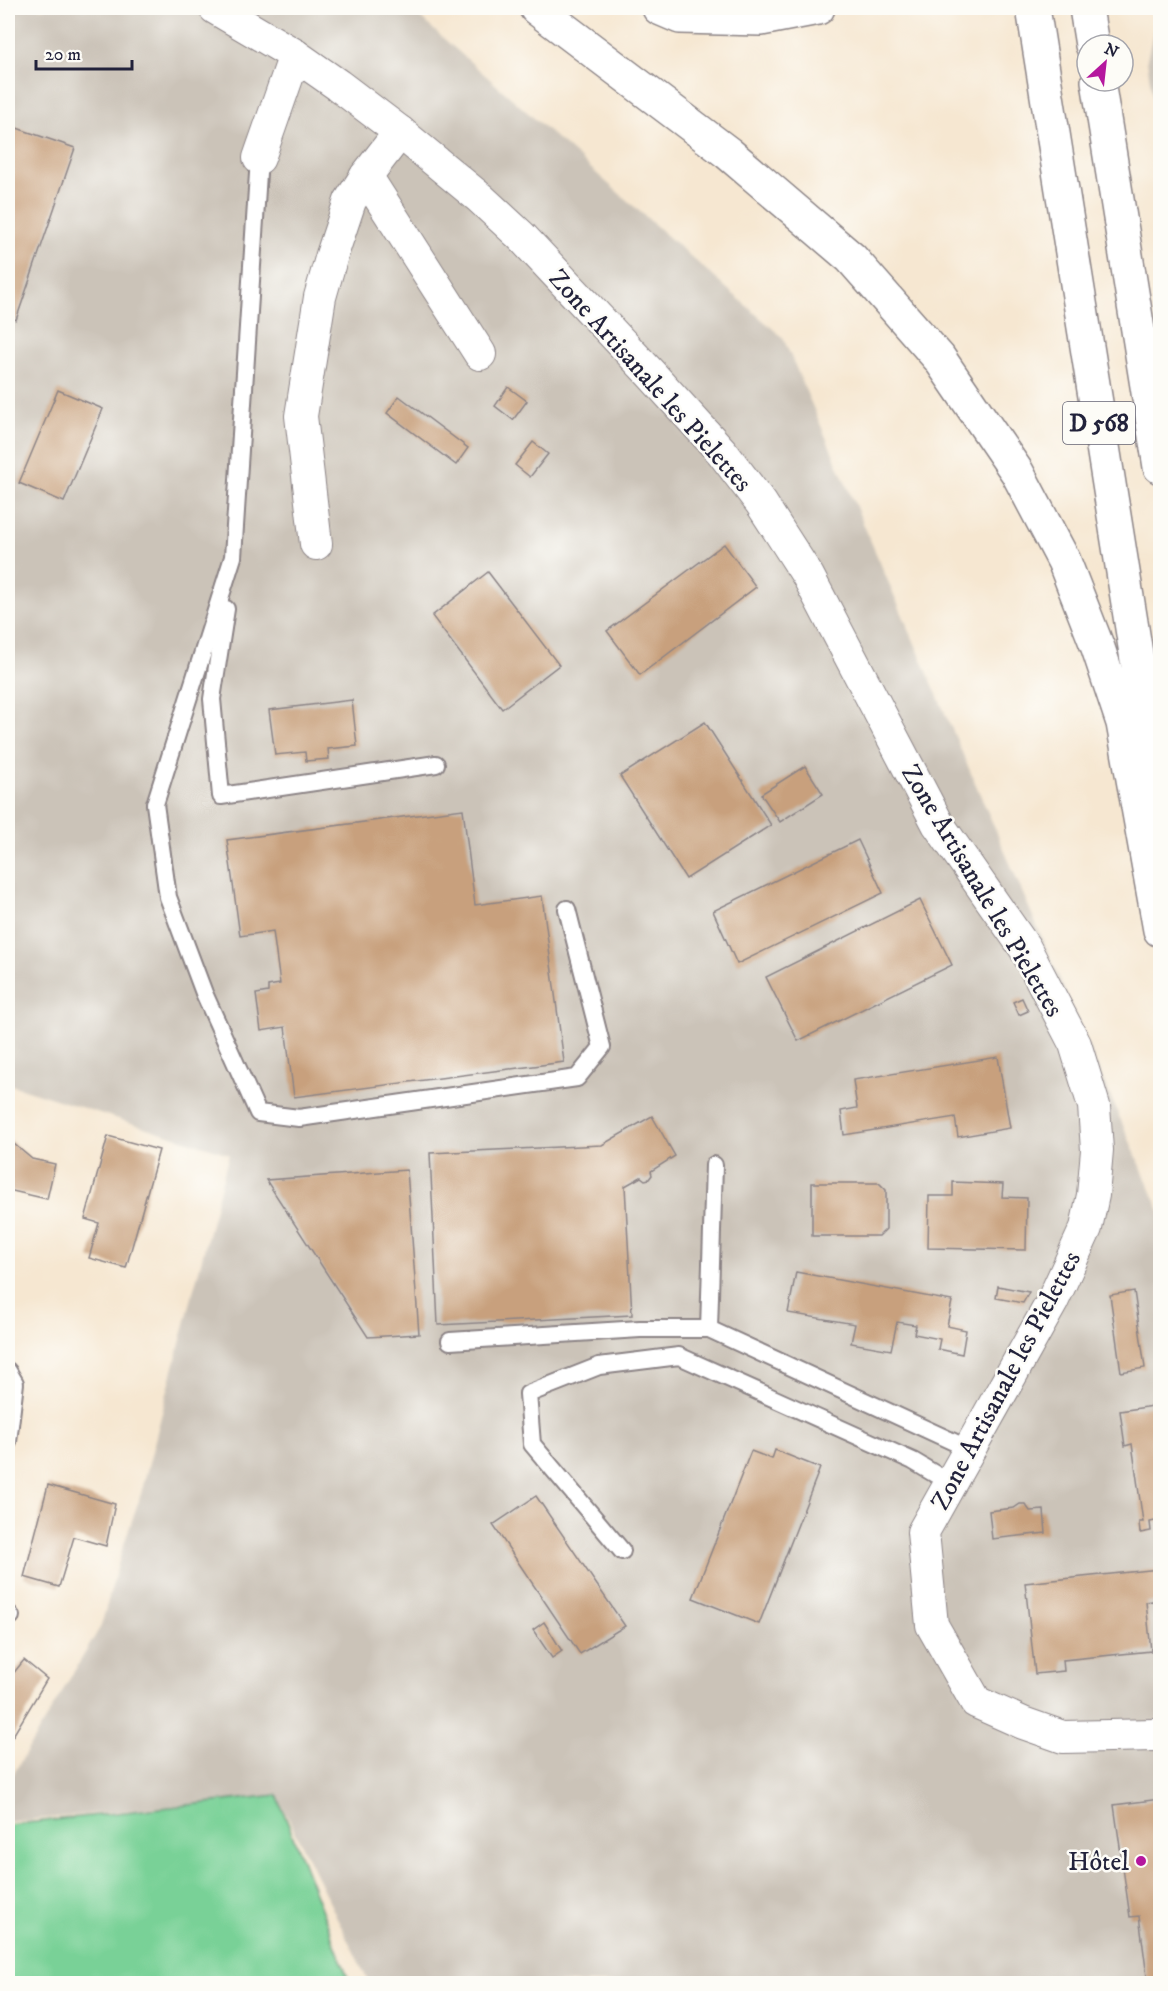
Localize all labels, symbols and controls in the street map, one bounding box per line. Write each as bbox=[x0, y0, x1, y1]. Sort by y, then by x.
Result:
scale bar bbox=[36, 33, 132, 71]
north arrow bbox=[1075, 33, 1135, 93]
text: N bbox=[1101, 39, 1122, 62]
text: 20 m bbox=[45, 44, 81, 66]
street label: Zone Artisanale les Pielettes bbox=[541, 263, 759, 499]
road number: D 568 bbox=[1063, 402, 1135, 444]
street label: Zone Artisanale les Pielettes bbox=[893, 759, 1070, 1023]
street label: Zone Artisanale les Pielettes bbox=[924, 1245, 1089, 1516]
place label: Hôtel bbox=[1068, 1846, 1129, 1879]
marker: Hôtel bbox=[1134, 1854, 1148, 1868]

